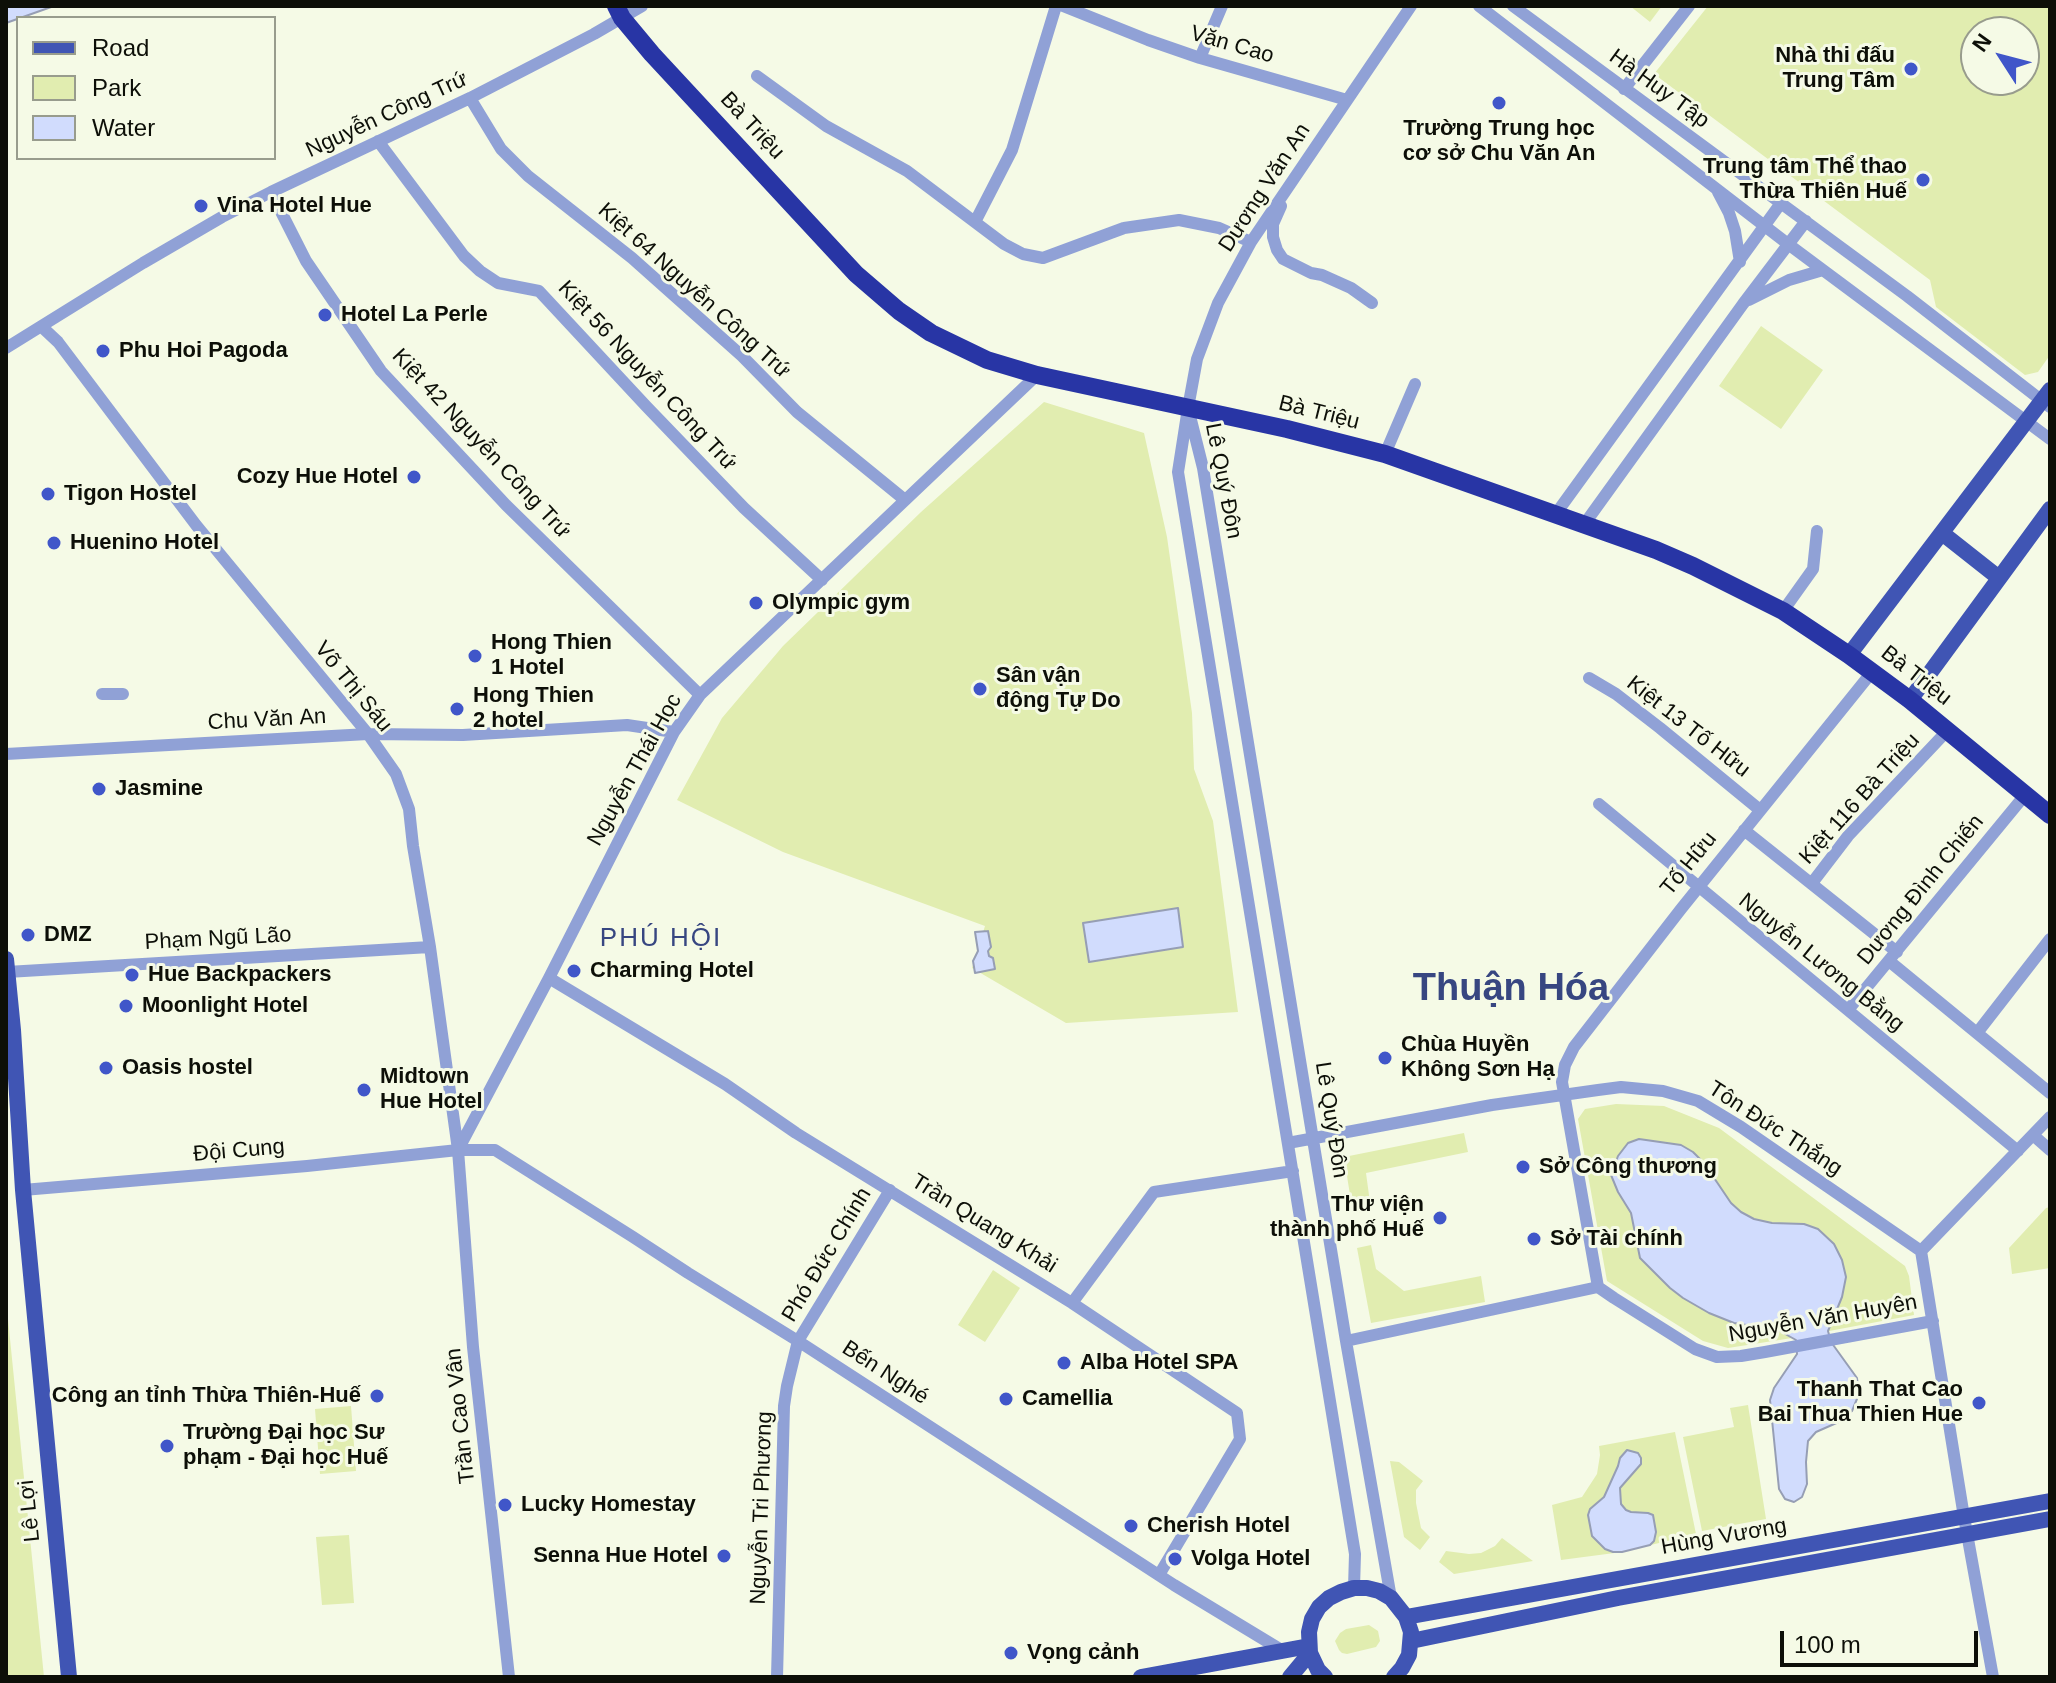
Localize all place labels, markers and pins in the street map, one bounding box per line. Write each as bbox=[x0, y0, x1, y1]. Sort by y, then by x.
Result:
place label: Nhà thi đấu Trung Tâm bbox=[1775, 43, 1895, 94]
marker: Nhà thi đấu Trung Tâm bbox=[1902, 60, 1920, 78]
marker: Trường Trung học cơ sở Chu Văn An bbox=[1490, 94, 1508, 112]
place label: Trường Trung học cơ sở Chu Văn An bbox=[1403, 116, 1595, 168]
place label: Trung tâm Thể thao Thừa Thiên Huế bbox=[1703, 154, 1907, 206]
marker: Trung tâm Thể thao Thừa Thiên Huế bbox=[1914, 171, 1932, 189]
place label: Vina Hotel Hue bbox=[217, 193, 372, 219]
marker: Vina Hotel Hue bbox=[192, 197, 210, 215]
place label: Hotel La Perle bbox=[341, 302, 488, 328]
marker: Hotel La Perle bbox=[316, 306, 334, 324]
place label: Phu Hoi Pagoda bbox=[119, 338, 288, 364]
marker: Phu Hoi Pagoda bbox=[94, 342, 112, 360]
place label: Cozy Hue Hotel bbox=[237, 464, 398, 490]
marker: Cozy Hue Hotel bbox=[405, 468, 423, 486]
place label: Tigon Hostel bbox=[64, 481, 197, 507]
marker: Tigon Hostel bbox=[39, 485, 57, 503]
place label: Huenino Hotel bbox=[70, 530, 219, 556]
marker: Huenino Hotel bbox=[45, 534, 63, 552]
place label: Olympic gym bbox=[772, 590, 910, 616]
marker: Olympic gym bbox=[747, 594, 765, 612]
place label: Hong Thien 1 Hotel bbox=[491, 630, 612, 682]
marker: Hong Thien 1 Hotel bbox=[466, 647, 484, 665]
place label: Sân vận động Tự Do bbox=[996, 663, 1121, 714]
marker: Sân vận động Tự Do bbox=[971, 680, 989, 698]
place label: Hong Thien 2 hotel bbox=[473, 683, 594, 734]
marker: Hong Thien 2 hotel bbox=[448, 700, 466, 718]
place label: Jasmine bbox=[115, 776, 203, 802]
marker: Jasmine bbox=[90, 780, 108, 798]
place label: DMZ bbox=[44, 922, 92, 948]
marker: DMZ bbox=[19, 926, 37, 944]
place label: Charming Hotel bbox=[590, 958, 754, 984]
place label: Hue Backpackers bbox=[148, 962, 331, 988]
marker: Charming Hotel bbox=[565, 962, 583, 980]
marker: Hue Backpackers bbox=[123, 966, 141, 984]
place label: Moonlight Hotel bbox=[142, 993, 308, 1019]
marker: Moonlight Hotel bbox=[117, 997, 135, 1015]
place label: Chùa Huyền Không Sơn Hạ bbox=[1401, 1032, 1555, 1084]
marker: Chùa Huyền Không Sơn Hạ bbox=[1376, 1049, 1394, 1067]
place label: Oasis hostel bbox=[122, 1055, 253, 1081]
marker: Oasis hostel bbox=[97, 1059, 115, 1077]
place label: Midtown Hue Hotel bbox=[380, 1064, 483, 1116]
marker: Midtown Hue Hotel bbox=[355, 1081, 373, 1099]
place label: Sở Công thương bbox=[1539, 1154, 1717, 1180]
marker: Sở Công thương bbox=[1514, 1158, 1532, 1176]
place label: Thư viện thành phố Huế bbox=[1270, 1192, 1424, 1244]
marker: Thư viện thành phố Huế bbox=[1431, 1209, 1449, 1227]
place label: Sở Tài chính bbox=[1550, 1226, 1683, 1252]
marker: Sở Tài chính bbox=[1525, 1230, 1543, 1248]
place label: Alba Hotel SPA bbox=[1080, 1350, 1239, 1376]
marker: Alba Hotel SPA bbox=[1055, 1354, 1073, 1372]
place label: Thanh That Cao Bai Thua Thien Hue bbox=[1758, 1377, 1963, 1428]
place label: Công an tỉnh Thừa Thiên-Huế bbox=[52, 1383, 361, 1409]
place label: Camellia bbox=[1022, 1386, 1112, 1412]
marker: Công an tỉnh Thừa Thiên-Huế bbox=[368, 1387, 386, 1405]
marker: Camellia bbox=[997, 1390, 1015, 1408]
marker: Thanh That Cao Bai Thua Thien Hue bbox=[1970, 1394, 1988, 1412]
place label: Trường Đại học Sư phạm - Đại học Huế bbox=[183, 1420, 388, 1472]
marker: Trường Đại học Sư phạm - Đại học Huế bbox=[158, 1437, 176, 1455]
place label: Lucky Homestay bbox=[521, 1492, 696, 1518]
marker: Lucky Homestay bbox=[496, 1496, 514, 1514]
place label: Cherish Hotel bbox=[1147, 1513, 1290, 1539]
marker: Cherish Hotel bbox=[1122, 1517, 1140, 1535]
place label: Senna Hue Hotel bbox=[533, 1543, 708, 1569]
place label: Volga Hotel bbox=[1191, 1546, 1310, 1572]
marker: Senna Hue Hotel bbox=[715, 1547, 733, 1565]
marker: Volga Hotel bbox=[1166, 1550, 1184, 1568]
place label: Vọng cảnh bbox=[1027, 1640, 1139, 1666]
marker: Vọng cảnh bbox=[1002, 1644, 1020, 1662]

